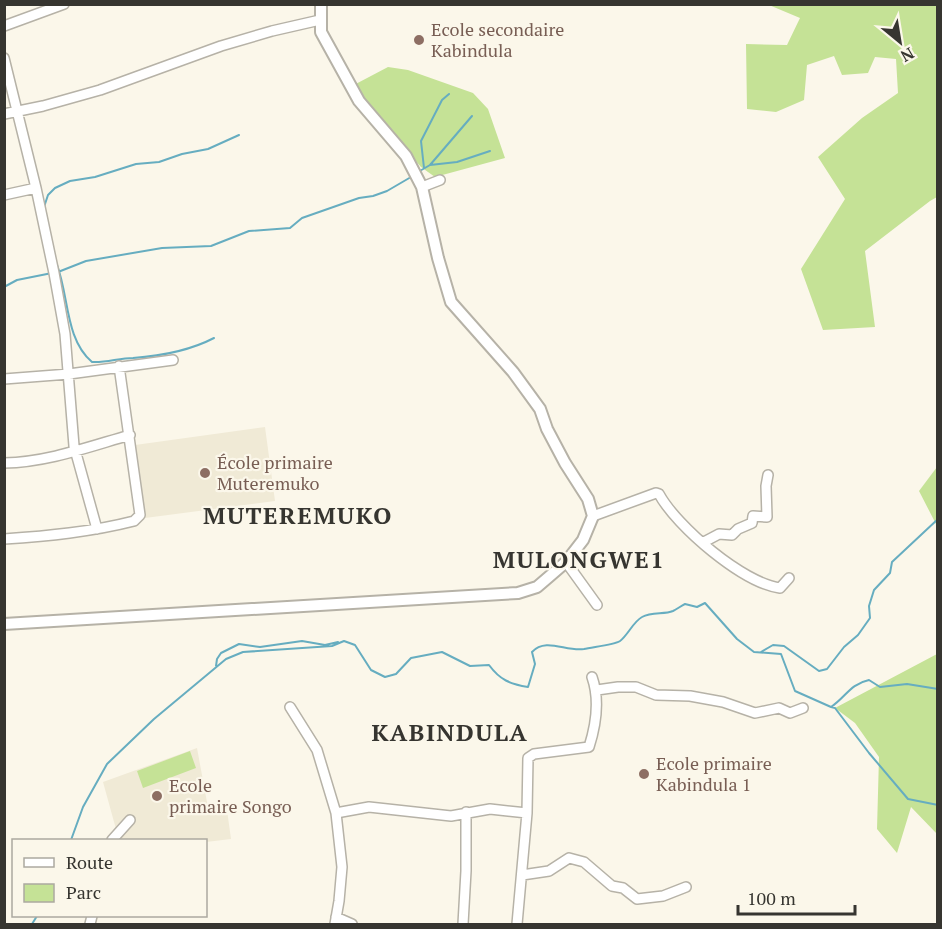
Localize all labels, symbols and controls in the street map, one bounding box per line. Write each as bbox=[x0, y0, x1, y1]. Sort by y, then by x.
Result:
north arrow bbox=[870, 12, 930, 72]
place label: Ecole secondaire Kabindula bbox=[431, 17, 564, 62]
marker: Ecole secondaire Kabindula bbox=[412, 33, 426, 47]
text: N bbox=[897, 42, 918, 68]
place label: École primaire Muteremuko bbox=[217, 450, 333, 495]
marker: École primaire Muteremuko bbox=[198, 466, 212, 480]
district label: MUTEREMUKO bbox=[203, 499, 393, 531]
district label: MULONGWE1 bbox=[493, 543, 665, 575]
district label: KABINDULA bbox=[372, 716, 528, 748]
place label: Ecole primaire Kabindula 1 bbox=[656, 751, 772, 796]
marker: Ecole primaire Kabindula 1 bbox=[637, 767, 651, 781]
place label: Ecole primaire Songo bbox=[169, 773, 292, 818]
marker: Ecole primaire Songo bbox=[150, 789, 164, 803]
legend bbox=[12, 839, 207, 917]
text: Route bbox=[66, 850, 113, 874]
scale bar bbox=[738, 878, 855, 916]
text: Parc bbox=[66, 880, 101, 904]
text: 100 m bbox=[747, 886, 796, 910]

